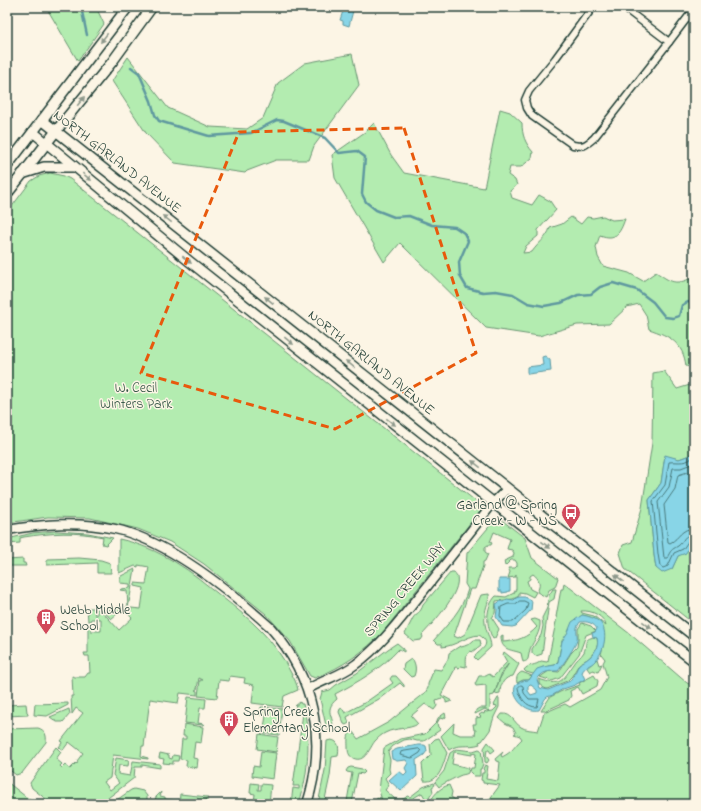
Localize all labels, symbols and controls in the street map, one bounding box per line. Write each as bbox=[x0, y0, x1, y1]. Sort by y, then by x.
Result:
one-way arrow bbox=[100, 33, 109, 44]
one-way arrow bbox=[76, 95, 85, 106]
street label: NORTH GARLAND AVENUE bbox=[48, 105, 186, 219]
one-way arrow bbox=[81, 173, 92, 182]
one-way arrow bbox=[162, 214, 173, 223]
one-way arrow bbox=[182, 255, 193, 264]
one-way arrow bbox=[264, 295, 275, 304]
street label: NORTH GARLAND AVENUE bbox=[303, 305, 439, 421]
one-way arrow bbox=[283, 336, 294, 345]
one-way arrow bbox=[345, 360, 355, 368]
park label: W. Cecil Winters Park bbox=[100, 378, 173, 415]
one-way arrow bbox=[385, 417, 396, 426]
one-way arrow bbox=[471, 460, 482, 469]
place label: Garland @ Spring Creek - W - NS bbox=[457, 495, 557, 532]
bus stop icon: Garland @ Spring Creek - W - NS bbox=[560, 502, 582, 530]
street label: SPRING CREEK WAY bbox=[359, 538, 451, 642]
one-way arrow bbox=[540, 540, 551, 549]
one-way arrow bbox=[614, 573, 625, 582]
place label: Webb Middle School bbox=[60, 600, 131, 637]
building icon: Webb Middle School bbox=[35, 607, 57, 635]
one-way arrow bbox=[642, 621, 653, 630]
place label: Spring Creek Elementary School bbox=[243, 702, 350, 740]
building icon: Spring Creek Elementary School bbox=[218, 709, 240, 737]

